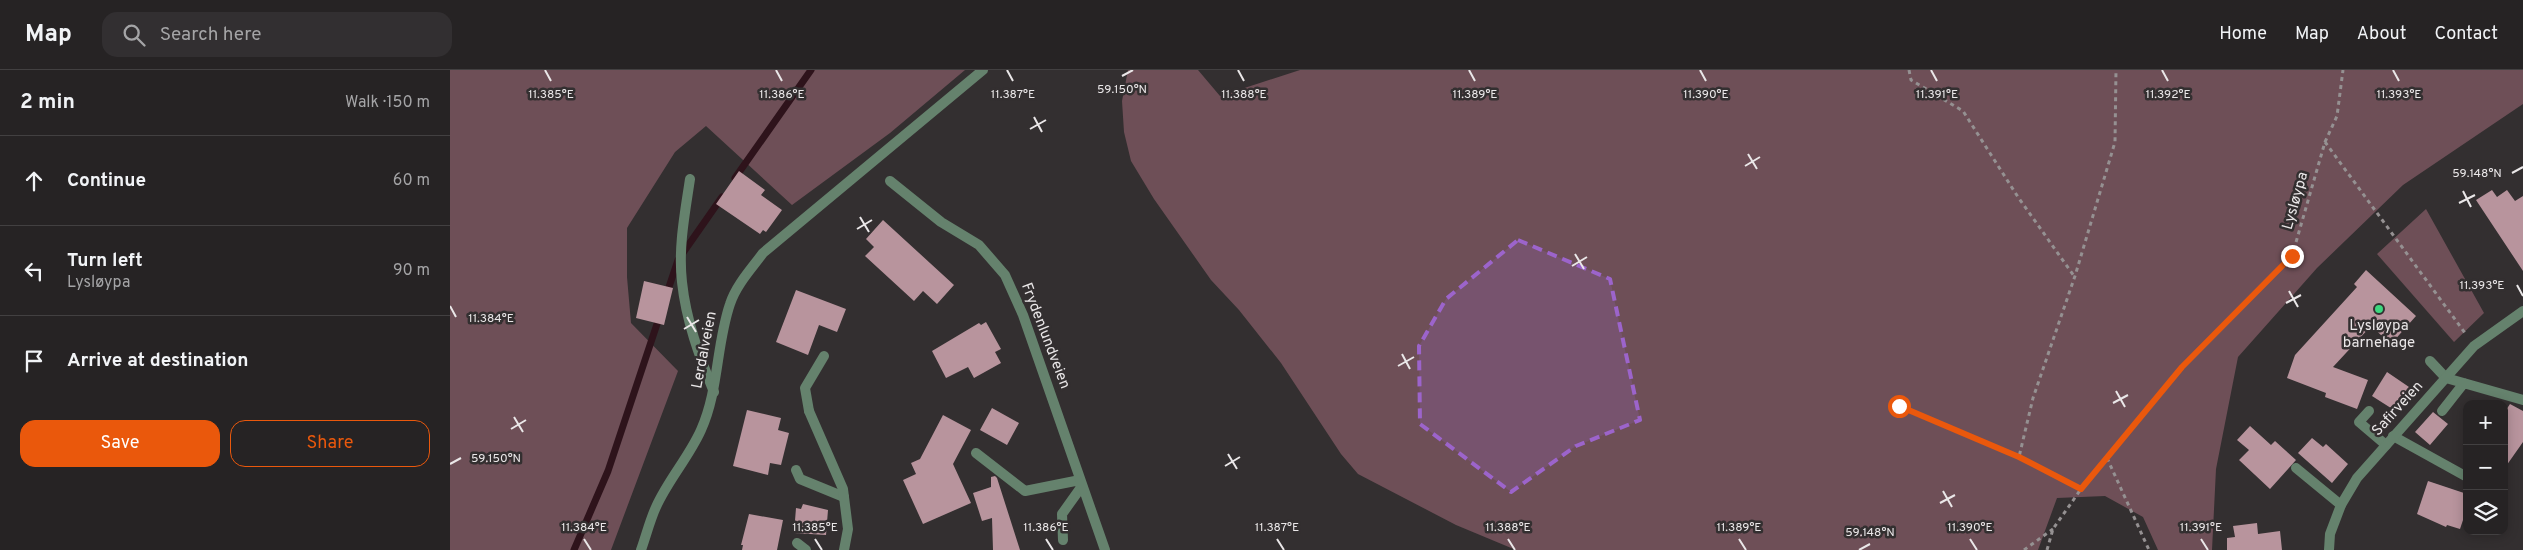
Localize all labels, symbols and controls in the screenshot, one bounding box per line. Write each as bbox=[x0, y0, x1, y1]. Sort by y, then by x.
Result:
search box bbox=[102, 12, 452, 57]
text: Map bbox=[25, 20, 72, 50]
icon: search bbox=[120, 21, 148, 49]
text: Search here bbox=[160, 23, 261, 47]
text: Home bbox=[2219, 23, 2267, 46]
text: Map bbox=[2295, 23, 2329, 46]
text: About bbox=[2357, 23, 2406, 46]
text: Contact bbox=[2434, 23, 2498, 46]
text: 59.150°N bbox=[1097, 82, 1147, 98]
text: 11.385°E bbox=[528, 87, 574, 103]
text: 11.386°E bbox=[759, 87, 805, 103]
text: 11.387°E bbox=[991, 87, 1035, 103]
text: 11.388°E bbox=[1221, 87, 1267, 103]
text: 11.389°E bbox=[1452, 87, 1498, 103]
text: 11.390°E bbox=[1683, 87, 1729, 103]
text: 11.391°E bbox=[1916, 87, 1958, 103]
text: 11.392°E bbox=[2145, 87, 2191, 103]
text: 11.393°E bbox=[2376, 87, 2422, 103]
text: 2 min bbox=[20, 89, 75, 116]
text: Walk · 150 m bbox=[345, 93, 430, 113]
text: 59.148°N bbox=[2452, 166, 2502, 182]
icon: ahead bbox=[20, 167, 48, 195]
text: Continue bbox=[67, 169, 146, 193]
street label: Lysløypa bbox=[2279, 170, 2313, 232]
text: 60 m bbox=[393, 171, 430, 191]
route end bbox=[2281, 245, 2304, 268]
text: Turn left bbox=[67, 249, 143, 273]
icon: left bbox=[20, 257, 48, 285]
text: 90 m bbox=[393, 261, 430, 281]
text: Lysløypa bbox=[67, 273, 130, 293]
text: 11.393°E bbox=[2459, 278, 2505, 294]
street label: Frydenlundveien bbox=[1016, 280, 1074, 392]
marker: Lysløypa barnehage bbox=[2373, 303, 2385, 315]
street label: Lerdalveien bbox=[688, 310, 722, 390]
text: 11.384°E bbox=[468, 311, 514, 327]
place label: Lysløypa barnehage bbox=[2343, 317, 2415, 353]
icon: arrive bbox=[20, 347, 48, 375]
text: Arrive at destination bbox=[67, 349, 248, 373]
street label: Safirveien bbox=[2368, 377, 2428, 441]
route start bbox=[1888, 395, 1911, 418]
map controls bbox=[2463, 400, 2508, 535]
button: + bbox=[2463, 400, 2508, 445]
button: Save bbox=[20, 420, 220, 467]
button: Share bbox=[230, 420, 430, 467]
button: − bbox=[2463, 445, 2508, 490]
text: 59.150°N bbox=[471, 451, 521, 467]
button: layers bbox=[2463, 490, 2508, 535]
text: 11.384°E bbox=[561, 520, 607, 536]
text: 11.385°E bbox=[792, 520, 838, 536]
text: 11.386°E bbox=[1023, 520, 1069, 536]
text: 11.387°E bbox=[1255, 520, 1299, 536]
text: 11.388°E bbox=[1485, 520, 1531, 536]
text: 11.389°E bbox=[1716, 520, 1762, 536]
text: 11.390°E bbox=[1947, 520, 1993, 536]
text: 11.391°E bbox=[2180, 520, 2222, 536]
text: 59.148°N bbox=[1845, 525, 1895, 541]

